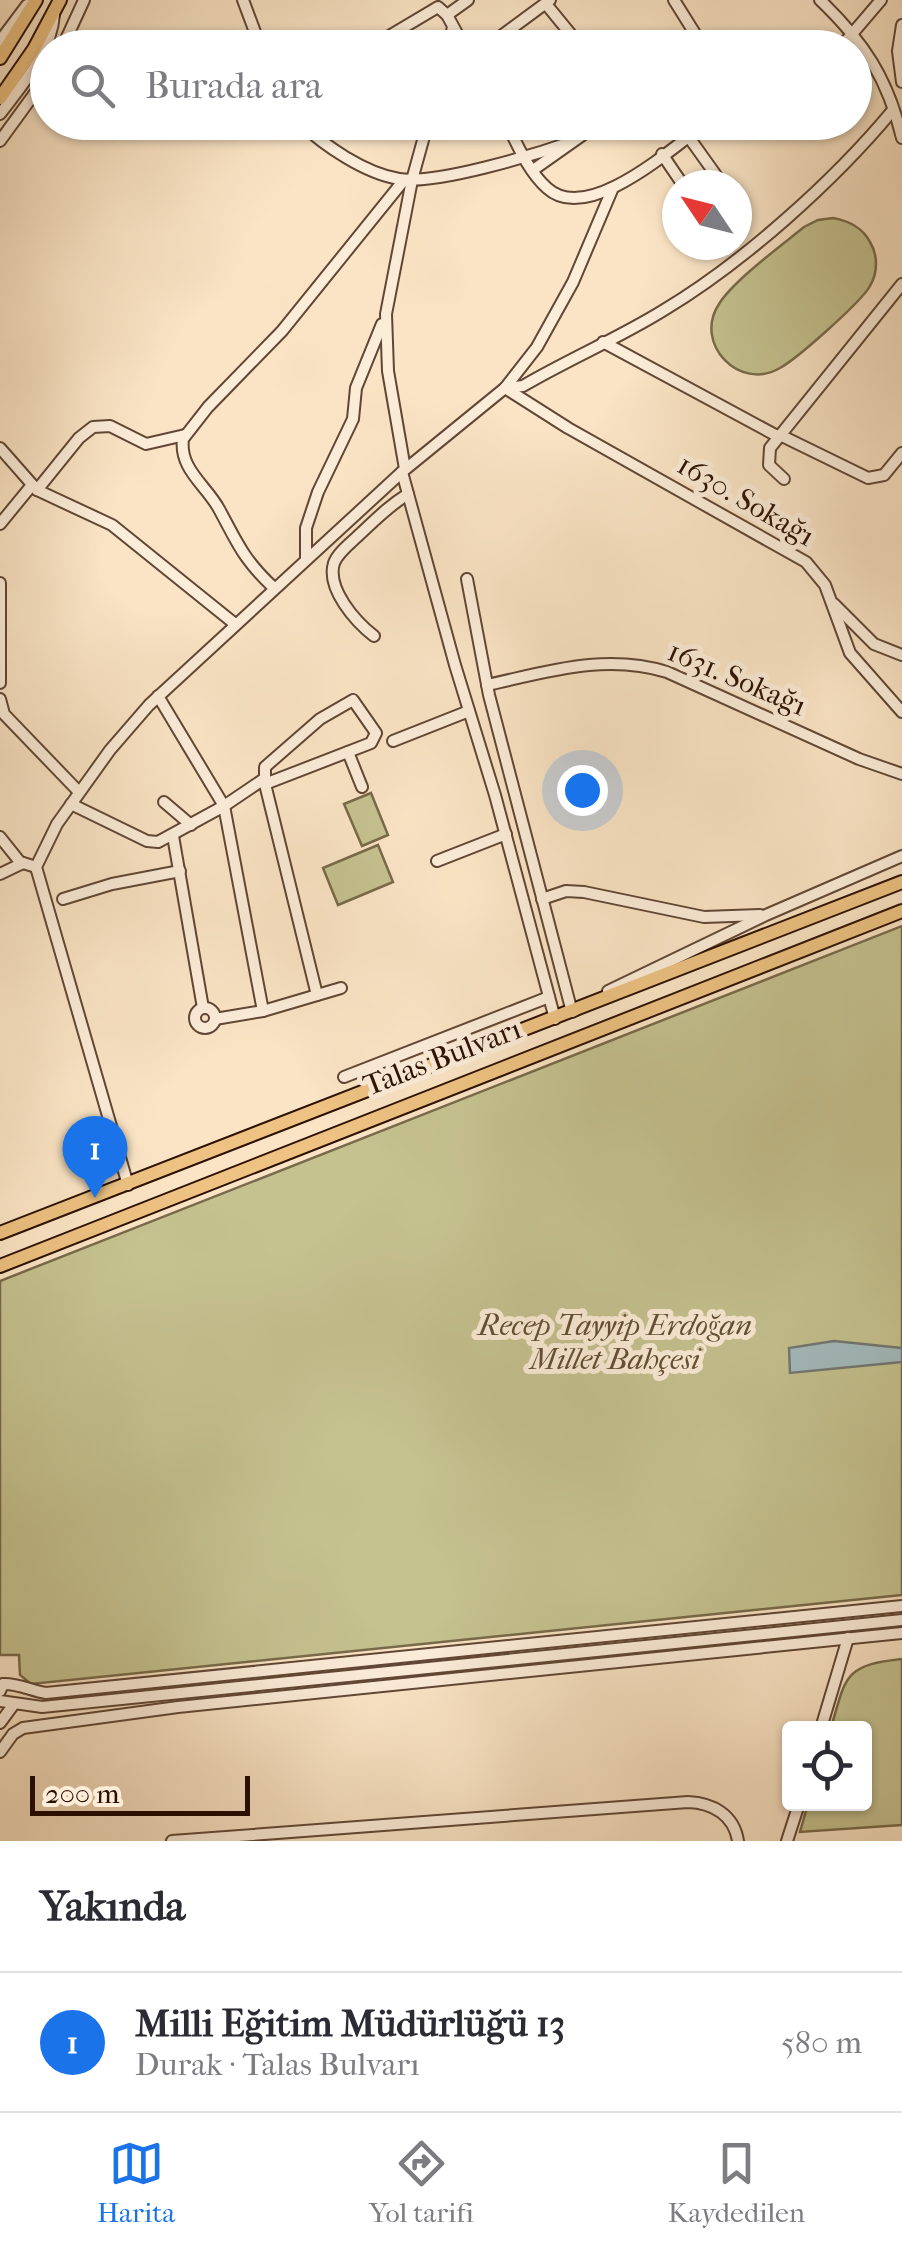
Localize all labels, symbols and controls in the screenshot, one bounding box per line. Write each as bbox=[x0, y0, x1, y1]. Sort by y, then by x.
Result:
search box bbox=[30, 30, 872, 140]
icon: search bbox=[65, 58, 120, 113]
text: Burada ara bbox=[145, 63, 323, 108]
north arrow bbox=[662, 170, 752, 260]
street label: 1630. Sokağı bbox=[671, 447, 821, 554]
street label: 1631. Sokağı bbox=[662, 634, 811, 723]
your location bbox=[557, 765, 608, 816]
street label: Talas Bulvarı bbox=[358, 1011, 526, 1104]
pin: 1 bbox=[62, 1116, 128, 1198]
park label: Recep Tayyip Erdoğan Millet Bahçesi bbox=[476, 1308, 752, 1377]
map controls bbox=[782, 1721, 872, 1811]
button: locate bbox=[782, 1721, 872, 1811]
scale bar bbox=[30, 1771, 250, 1816]
text: 200 m bbox=[45, 1777, 120, 1810]
text: Yakında bbox=[40, 1882, 185, 1931]
text: Milli Eğitim Müdürlüğü 13 bbox=[135, 2001, 565, 2046]
text: 1 bbox=[67, 2024, 78, 2061]
text: 580 m bbox=[781, 2024, 862, 2061]
text: Durak · Talas Bulvarı bbox=[135, 2046, 420, 2083]
tab: Harita bbox=[97, 2136, 175, 2229]
tab: Yol tarifi bbox=[369, 2136, 474, 2229]
tab: Kaydedilen bbox=[668, 2136, 805, 2229]

